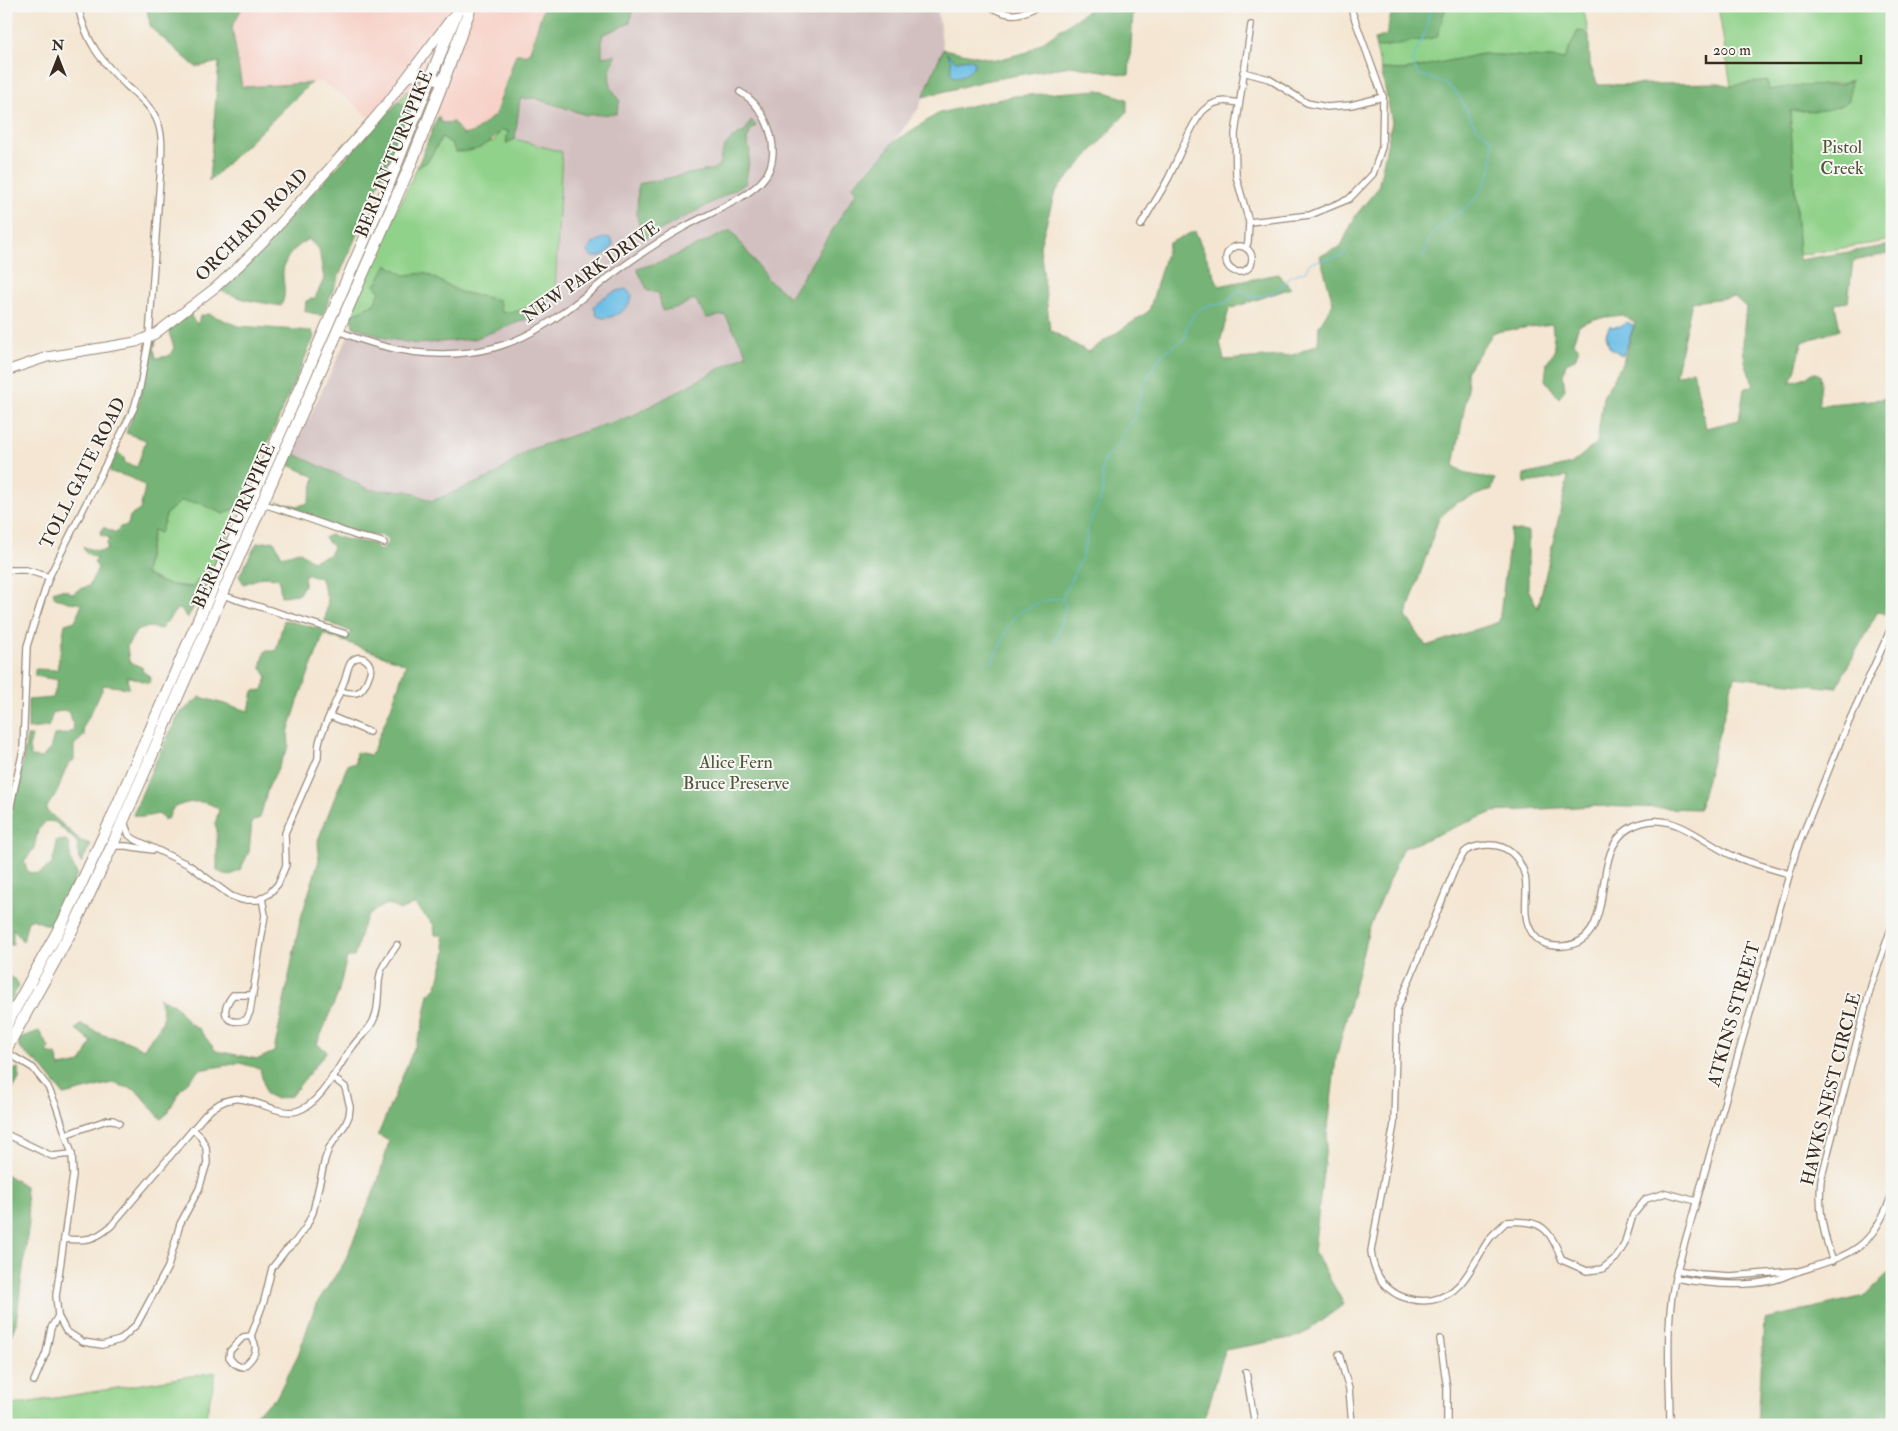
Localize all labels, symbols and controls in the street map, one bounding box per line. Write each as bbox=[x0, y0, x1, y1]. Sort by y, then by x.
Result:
north arrow bbox=[32, 32, 82, 82]
scale bar bbox=[1706, 32, 1860, 64]
text: N bbox=[51, 37, 65, 54]
text: 200 m bbox=[1713, 41, 1751, 60]
street label: BERLIN TURNPIKE bbox=[350, 67, 438, 241]
park label: Pistol Creek bbox=[1820, 136, 1864, 180]
street label: ORCHARD ROAD bbox=[191, 164, 313, 286]
street label: NEW PARK DRIVE bbox=[518, 216, 664, 328]
street label: TOLL GATE ROAD bbox=[35, 393, 131, 553]
street label: BERLIN TURNPIKE bbox=[187, 440, 281, 612]
park label: Alice Fern Bruce Preserve bbox=[683, 751, 790, 795]
street label: ATKINS STREET bbox=[1702, 938, 1766, 1090]
street label: HAWKS NEST CIRCLE bbox=[1796, 990, 1866, 1188]

